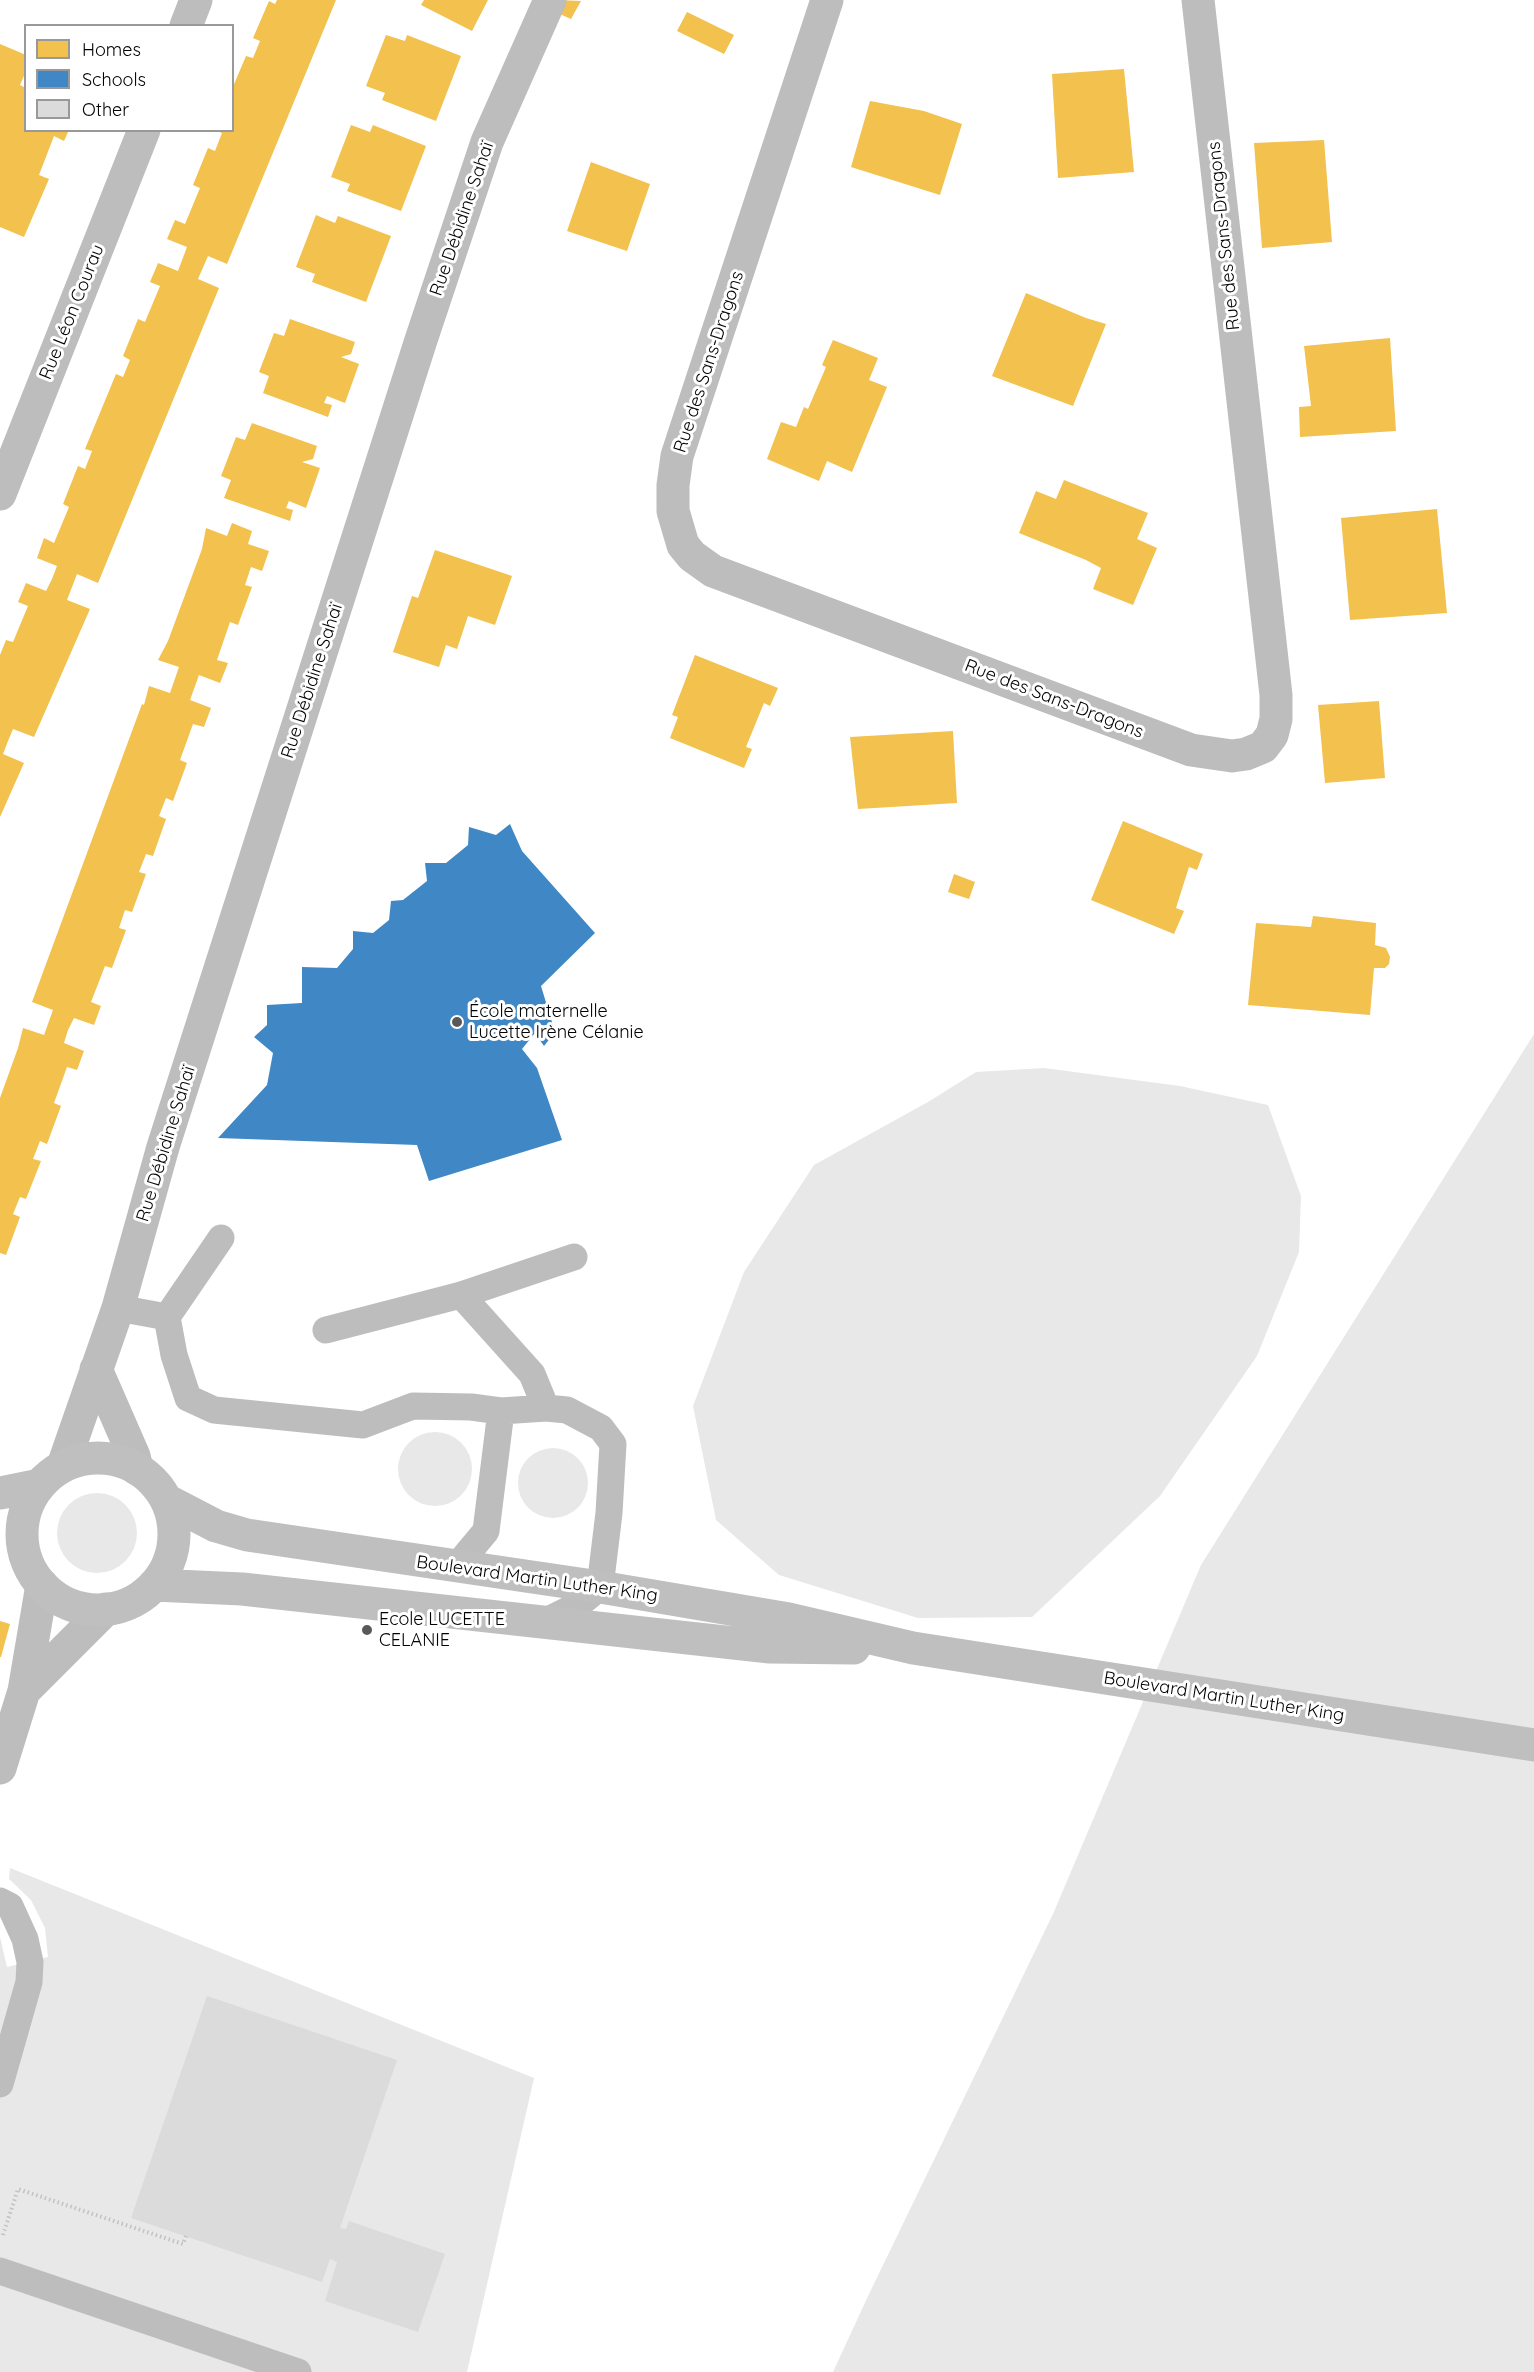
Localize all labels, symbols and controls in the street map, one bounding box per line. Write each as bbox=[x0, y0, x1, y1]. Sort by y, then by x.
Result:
legend bbox=[24, 24, 234, 132]
text: Homes bbox=[82, 38, 141, 61]
text: Schools bbox=[82, 68, 146, 91]
text: Other bbox=[82, 98, 129, 121]
street label: Rue Débidine Sahaï bbox=[426, 139, 498, 299]
street label: Rue des Sans-Dragons bbox=[1203, 141, 1245, 331]
street label: Rue Léon Courau bbox=[35, 241, 109, 383]
street label: Rue des Sans-Dragons bbox=[669, 268, 749, 456]
street label: Rue Débidine Sahaï bbox=[277, 601, 347, 761]
street label: Rue des Sans-Dragons bbox=[962, 655, 1146, 743]
place label: École maternelle Lucette Irène Célanie bbox=[469, 1001, 644, 1044]
marker: École maternelle Lucette Irène Célanie bbox=[450, 1015, 464, 1029]
street label: Rue Débidine Sahaï bbox=[132, 1064, 200, 1224]
street label: Boulevard Martin Luther King bbox=[415, 1551, 659, 1607]
place label: Ecole LUCETTE CELANIE bbox=[379, 1609, 505, 1652]
marker: Ecole LUCETTE CELANIE bbox=[360, 1623, 374, 1637]
street label: Boulevard Martin Luther King bbox=[1102, 1667, 1346, 1727]

